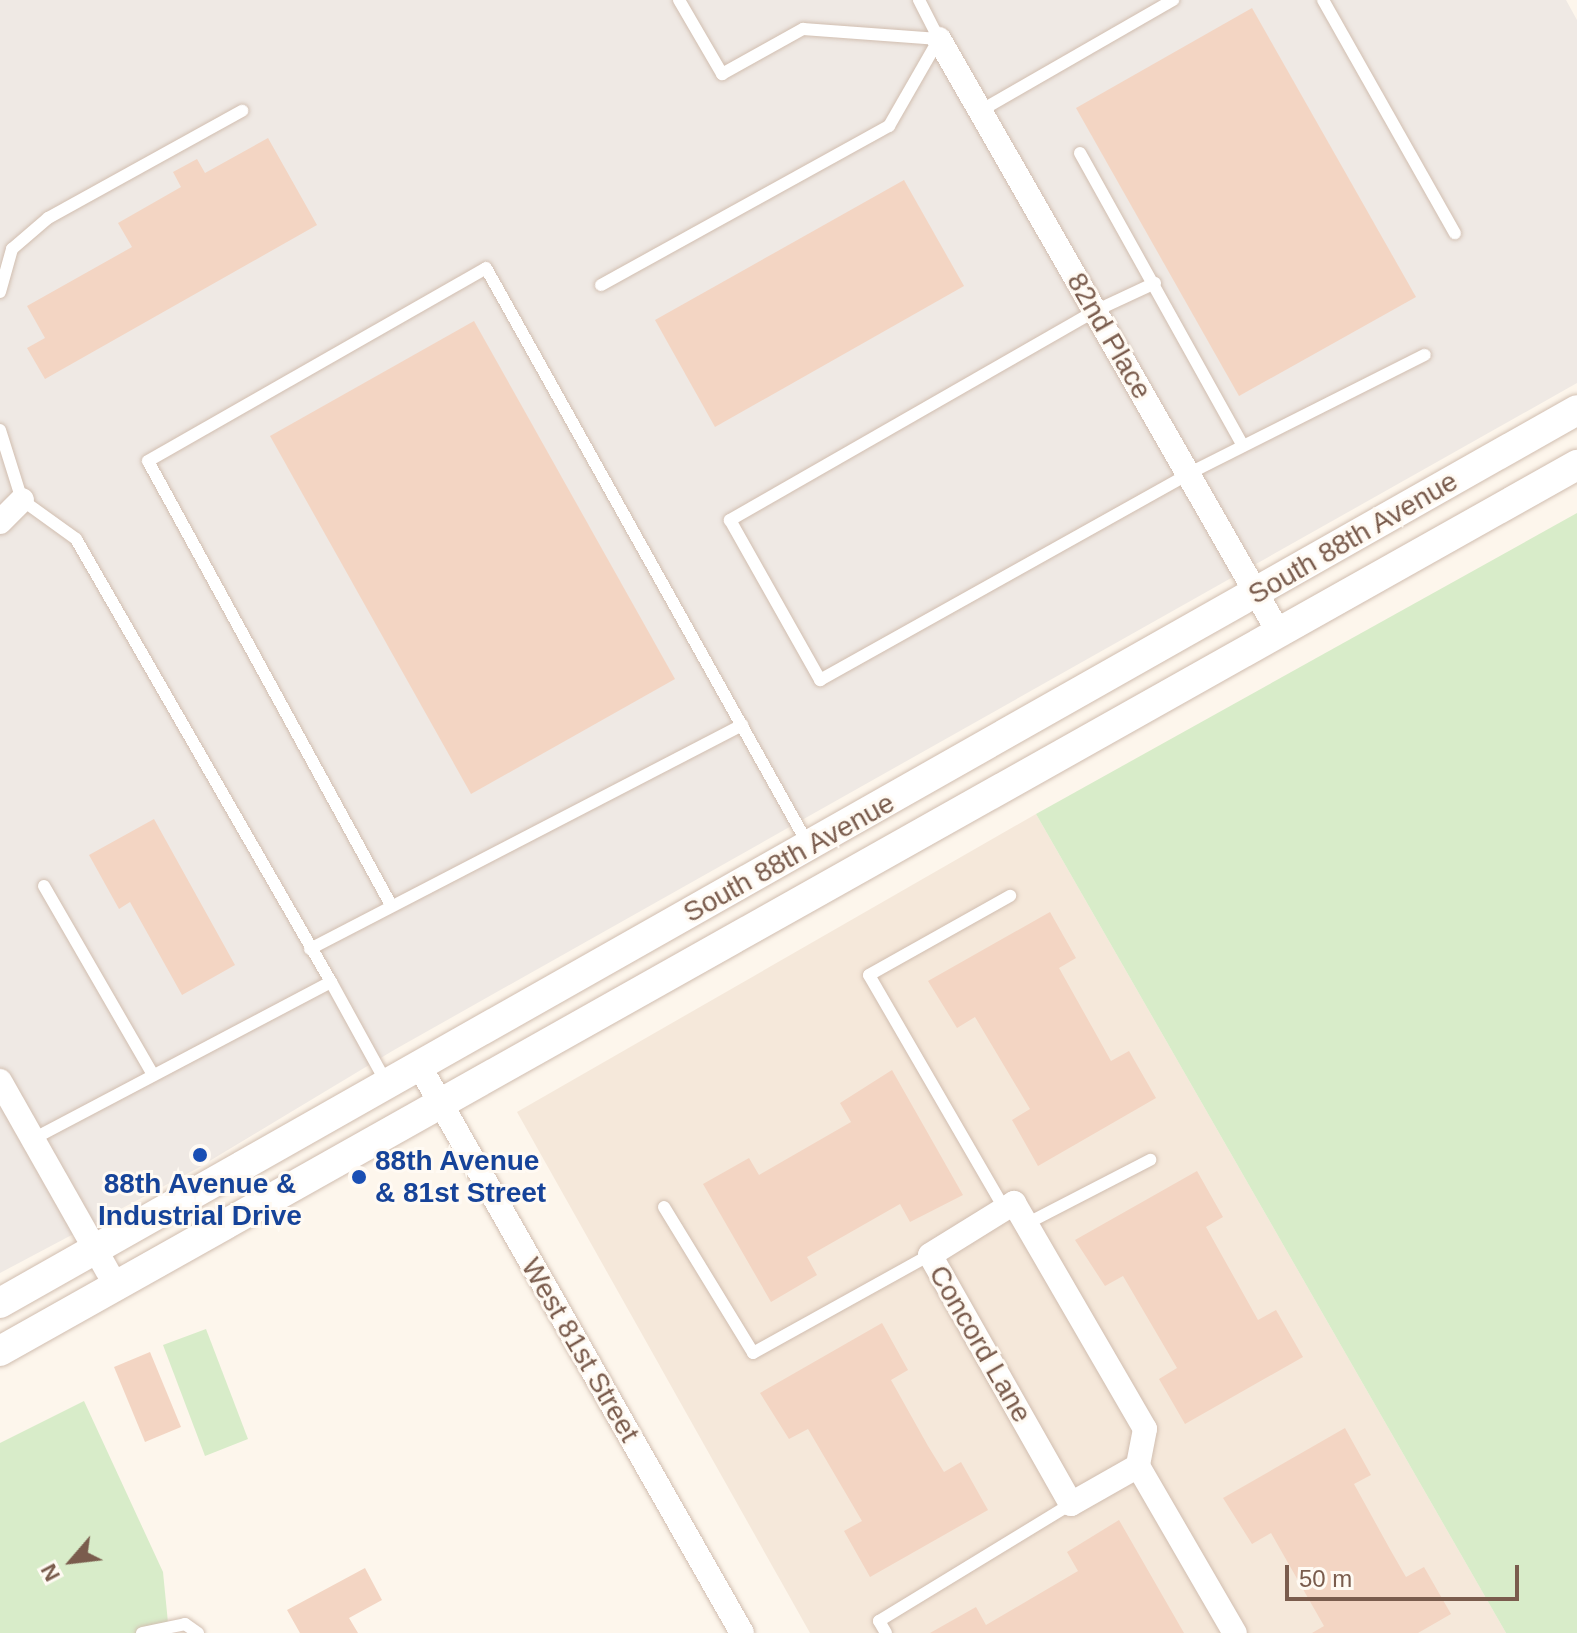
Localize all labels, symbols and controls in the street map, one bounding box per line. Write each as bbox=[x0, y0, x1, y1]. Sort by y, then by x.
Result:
street label: 82nd Place bbox=[1059, 267, 1159, 405]
street label: South 88th Avenue bbox=[1242, 464, 1464, 612]
street label: South 88th Avenue bbox=[677, 786, 901, 930]
place label: 88th Avenue & 81st Street bbox=[375, 1144, 546, 1210]
marker: 88th Avenue & Industrial Drive bbox=[191, 1146, 209, 1164]
place label: 88th Avenue & Industrial Drive bbox=[98, 1167, 302, 1233]
marker: 88th Avenue & 81st Street bbox=[350, 1168, 368, 1186]
street label: West 81st Street bbox=[514, 1252, 646, 1448]
street label: Concord Lane bbox=[921, 1259, 1039, 1429]
north arrow bbox=[32, 1521, 112, 1601]
scale bar bbox=[1289, 1549, 1523, 1599]
text: N bbox=[36, 1560, 65, 1585]
text: 50 m bbox=[1299, 1565, 1352, 1592]

